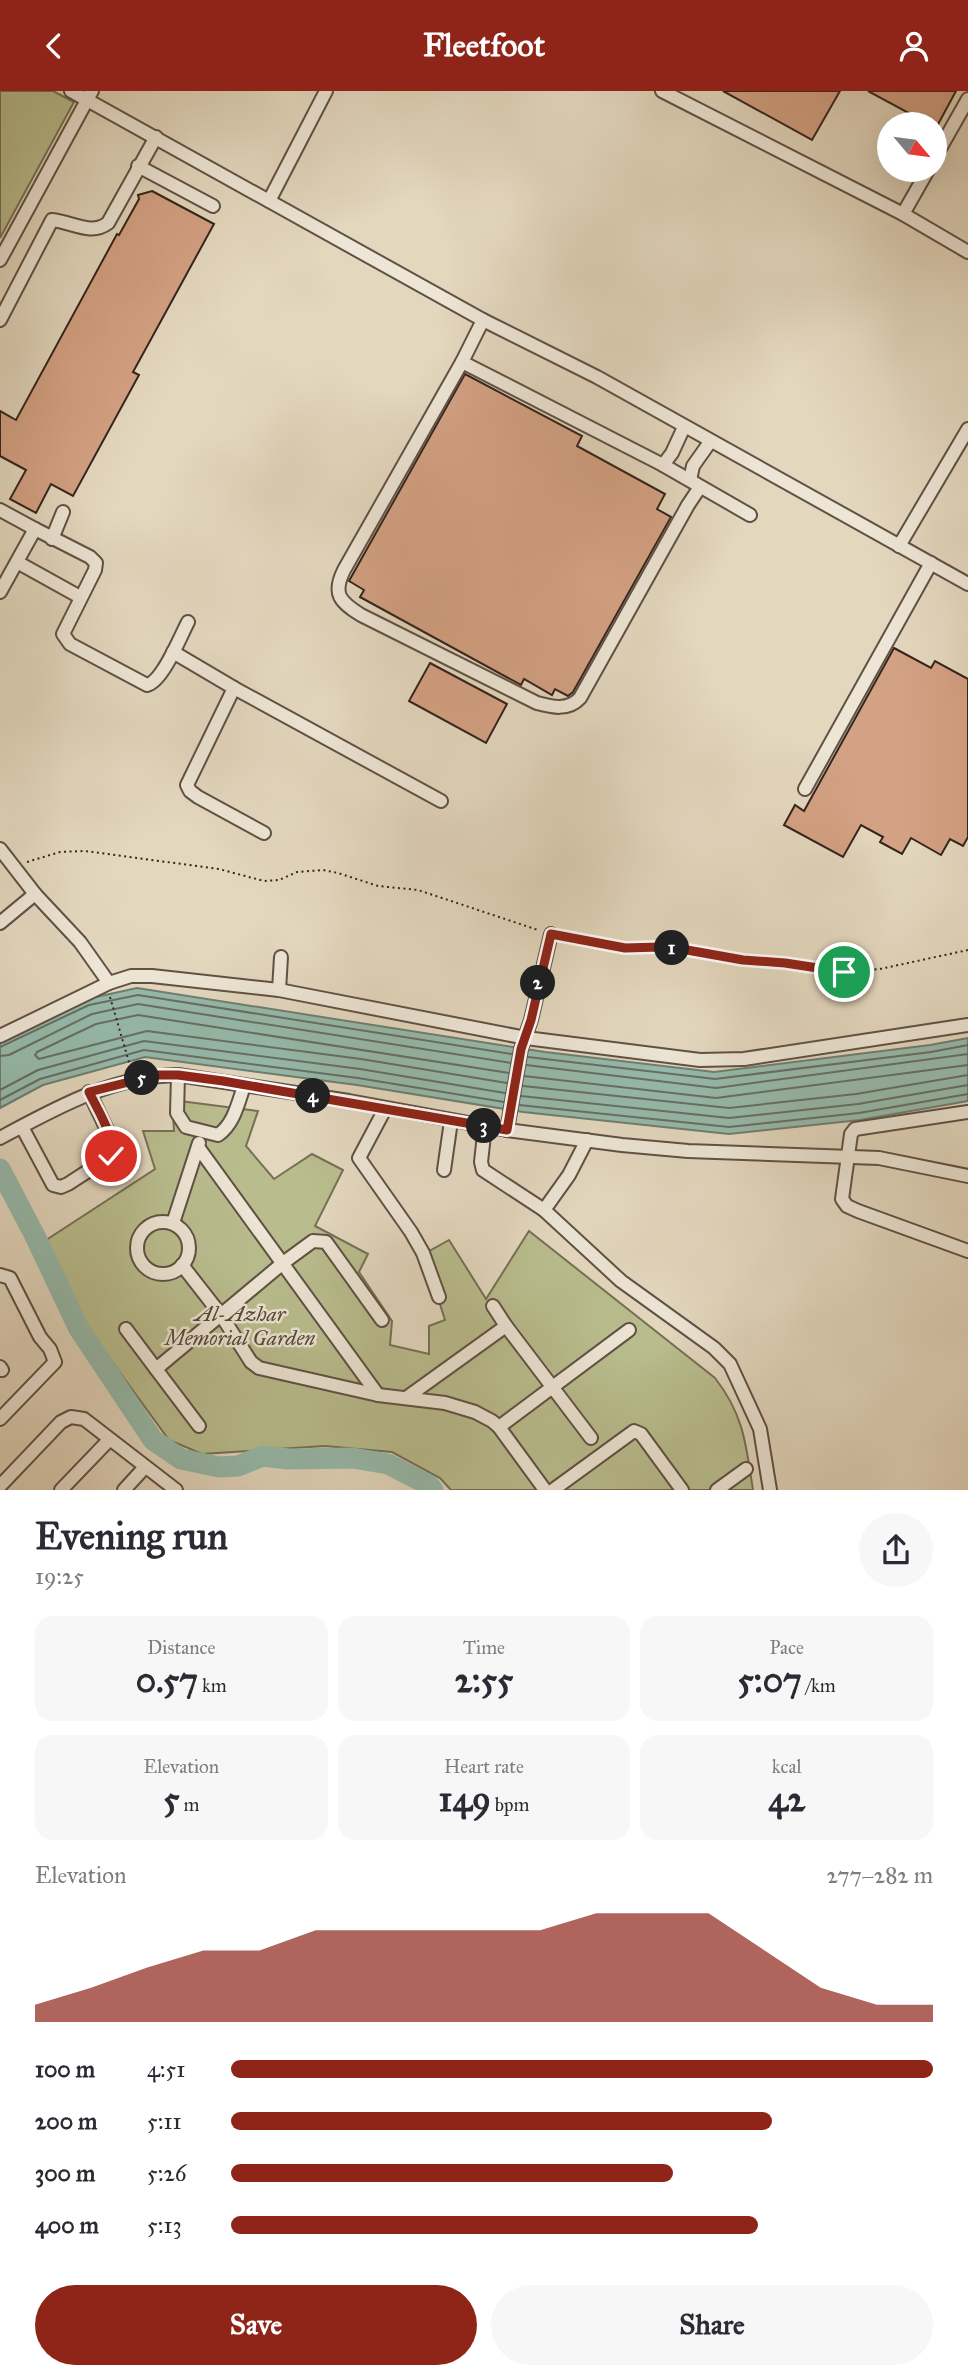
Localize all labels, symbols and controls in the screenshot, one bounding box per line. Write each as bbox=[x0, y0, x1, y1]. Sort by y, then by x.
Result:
text: Fleetfoot bbox=[423, 26, 545, 65]
icon: back bbox=[35, 27, 73, 65]
icon: person bbox=[895, 27, 933, 65]
north arrow bbox=[877, 112, 947, 182]
map controls bbox=[877, 112, 947, 182]
pin: 1 bbox=[654, 931, 690, 965]
text: 1 bbox=[668, 936, 675, 959]
pin bbox=[814, 942, 874, 1002]
icon: arrive bbox=[825, 953, 863, 991]
pin: 2 bbox=[520, 965, 556, 1001]
text: 2 bbox=[533, 971, 542, 994]
pin: 5 bbox=[124, 1061, 160, 1095]
text: 5 bbox=[137, 1066, 146, 1089]
pin: 4 bbox=[296, 1079, 330, 1114]
text: 4 bbox=[307, 1084, 318, 1107]
pin: 3 bbox=[466, 1109, 502, 1143]
text: 3 bbox=[480, 1114, 487, 1137]
pin bbox=[81, 1126, 141, 1186]
icon: check bbox=[92, 1137, 130, 1175]
park label: Al-Azhar Memorial Garden bbox=[163, 1301, 315, 1351]
text: Evening run bbox=[35, 1513, 228, 1559]
button: share bbox=[859, 1513, 933, 1587]
text: 19:25 bbox=[35, 1562, 84, 1590]
text: Distance bbox=[147, 1636, 215, 1659]
text: Time bbox=[463, 1636, 505, 1659]
text: Pace bbox=[769, 1636, 804, 1659]
text: 0.57 bbox=[136, 1659, 198, 1702]
text: 2:55 bbox=[455, 1659, 513, 1702]
text: 5:07 bbox=[738, 1659, 802, 1702]
text: km bbox=[198, 1674, 227, 1697]
text: /km bbox=[802, 1674, 836, 1697]
text: Elevation bbox=[144, 1755, 219, 1778]
text: Heart rate bbox=[444, 1755, 524, 1778]
text: kcal bbox=[772, 1755, 802, 1778]
text: 5 bbox=[163, 1778, 179, 1821]
text: 149 bbox=[439, 1778, 491, 1821]
text: 42 bbox=[768, 1778, 805, 1821]
text: m bbox=[179, 1793, 200, 1816]
text: bpm bbox=[491, 1793, 529, 1816]
text: Elevation bbox=[35, 1861, 126, 1889]
text: 277–282 m bbox=[826, 1861, 933, 1889]
text: 100 m bbox=[35, 2055, 95, 2083]
text: 4:51 bbox=[147, 2055, 185, 2083]
text: 200 m bbox=[35, 2107, 97, 2135]
text: 5:11 bbox=[147, 2107, 182, 2135]
text: 300 m bbox=[35, 2159, 95, 2187]
text: 5:26 bbox=[147, 2159, 187, 2187]
text: 400 m bbox=[35, 2211, 99, 2239]
text: 5:13 bbox=[147, 2211, 182, 2239]
button: Save bbox=[35, 2285, 477, 2365]
button: Share bbox=[491, 2285, 933, 2365]

